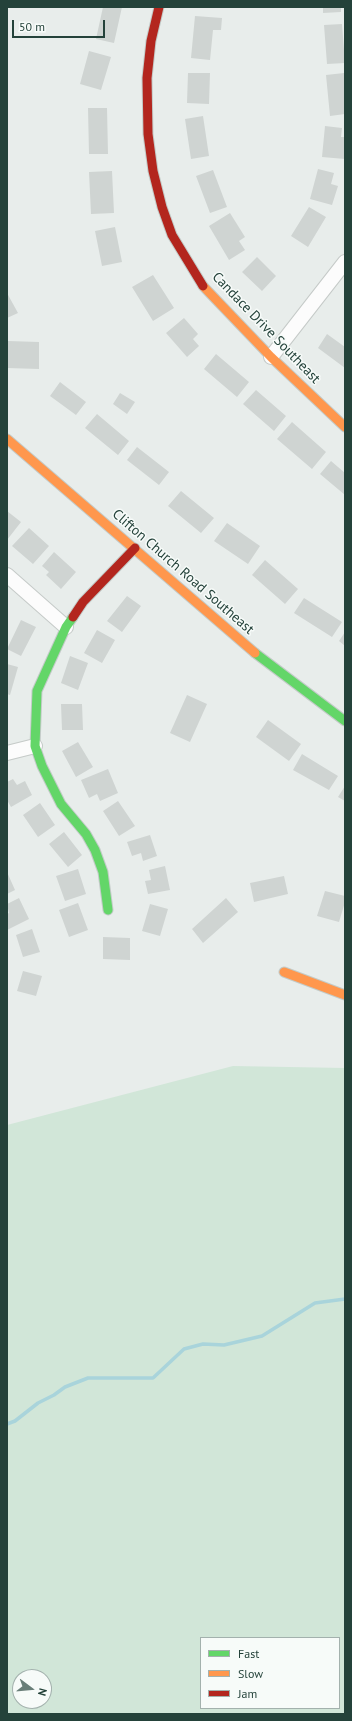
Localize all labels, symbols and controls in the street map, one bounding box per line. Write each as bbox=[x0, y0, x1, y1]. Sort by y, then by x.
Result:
scale bar bbox=[14, 12, 107, 38]
text: 50 m bbox=[19, 19, 45, 34]
street label: Candace Drive Southeast bbox=[208, 269, 324, 387]
street label: Clifton Church Road Southeast bbox=[109, 506, 257, 638]
legend bbox=[200, 1637, 340, 1709]
text: Fast bbox=[238, 1646, 259, 1661]
text: Slow bbox=[238, 1666, 263, 1681]
north arrow bbox=[12, 1669, 52, 1709]
text: Jam bbox=[238, 1686, 257, 1701]
text: N bbox=[35, 1687, 50, 1697]

